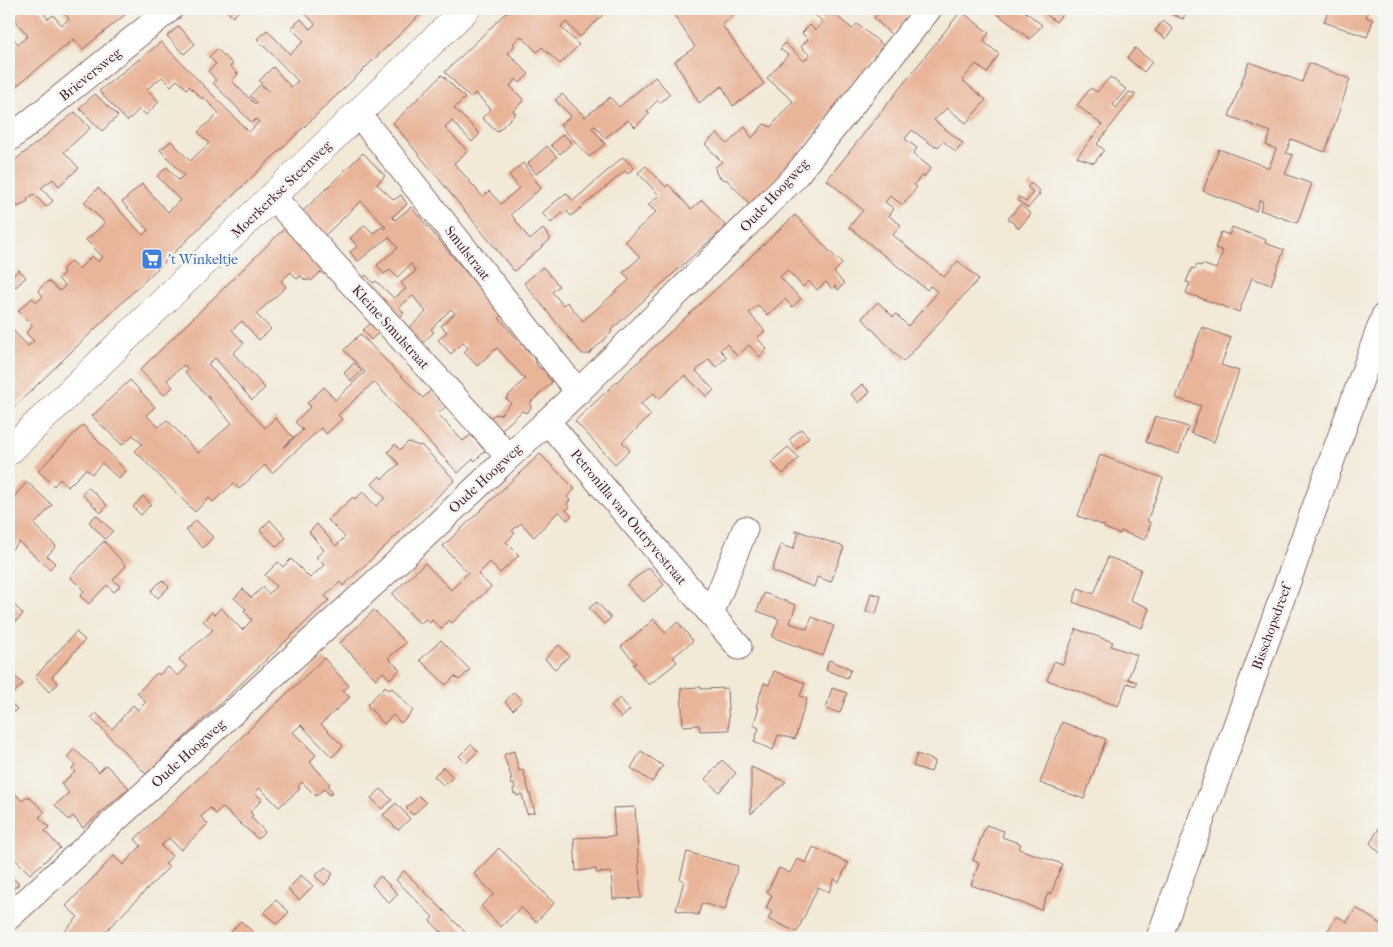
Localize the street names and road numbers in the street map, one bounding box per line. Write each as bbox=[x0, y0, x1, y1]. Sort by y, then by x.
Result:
street label: Brieversweg bbox=[56, 44, 125, 105]
street label: Moerkerkse Steenweg bbox=[228, 137, 335, 242]
street label: Oude Hoogweg bbox=[736, 155, 813, 235]
street label: Smulstraat bbox=[441, 223, 494, 284]
street label: Kleine Smulstraat bbox=[348, 282, 433, 373]
street label: Oude Hoogweg bbox=[445, 440, 526, 517]
street label: Petronilla van Outryvestraat bbox=[567, 446, 690, 589]
street label: Bisschopsdreef bbox=[1248, 579, 1296, 672]
street label: Oude Hoogweg bbox=[148, 715, 229, 791]

